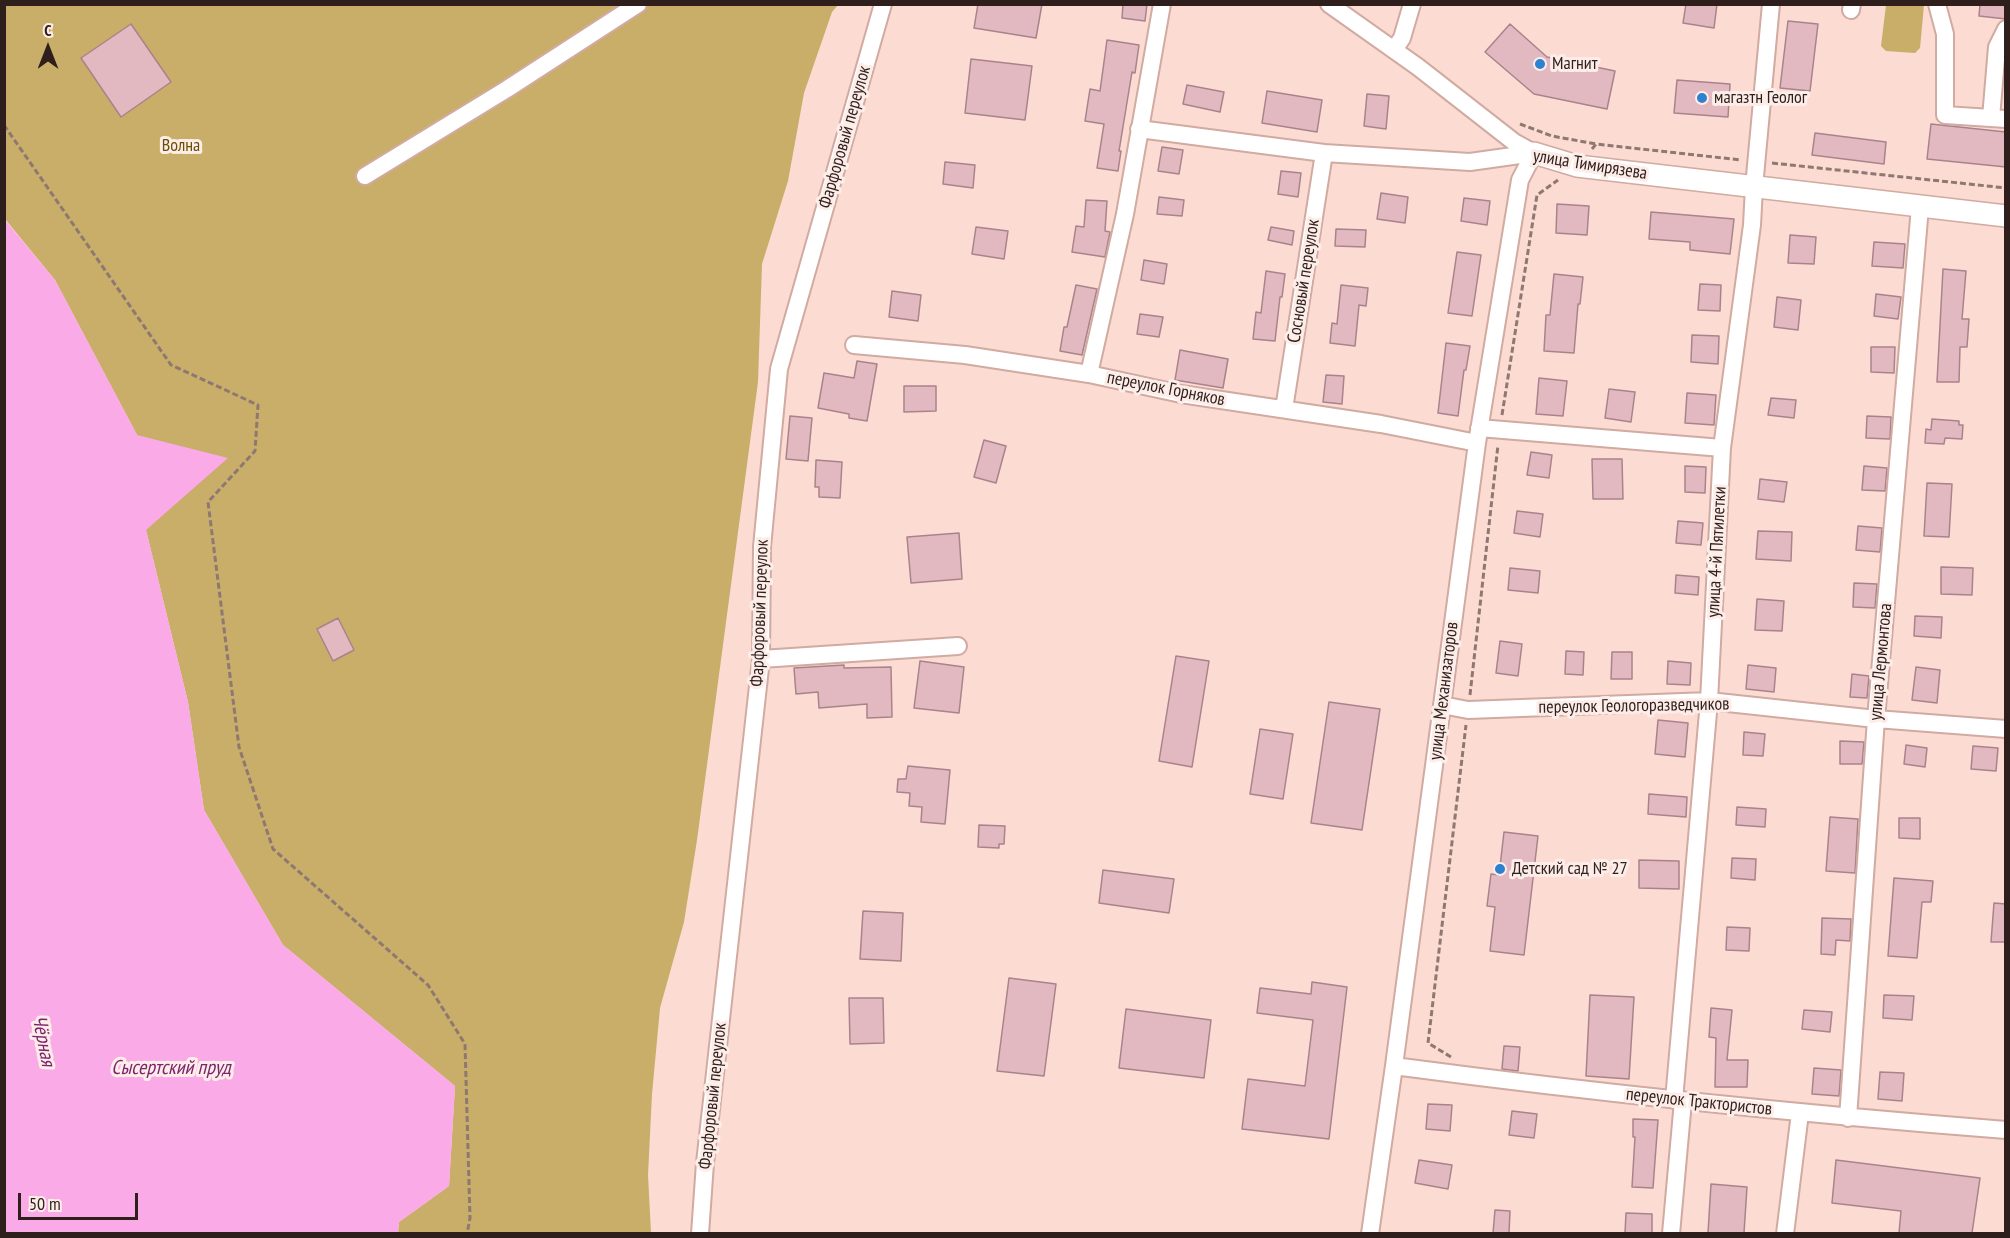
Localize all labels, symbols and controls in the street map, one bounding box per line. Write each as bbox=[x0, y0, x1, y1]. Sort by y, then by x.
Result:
north arrow bbox=[18, 18, 78, 78]
text: С bbox=[44, 20, 52, 40]
place label: Магнит bbox=[1552, 53, 1597, 75]
marker: Магнит bbox=[1533, 57, 1547, 71]
street label: Фарфоровый переулок bbox=[814, 63, 876, 211]
place label: магазтн Геолог bbox=[1714, 87, 1807, 109]
marker: магазтн Геолог bbox=[1695, 91, 1709, 105]
park label: Волна bbox=[162, 135, 200, 157]
street label: улица Тимирязева bbox=[1531, 145, 1649, 185]
street label: Сосновый переулок bbox=[1284, 218, 1324, 344]
street label: переулок Горняков bbox=[1105, 367, 1227, 411]
street label: улица 4-й Пятилетки bbox=[1703, 486, 1731, 618]
street label: Фарфоровый переулок bbox=[747, 539, 773, 687]
street label: улица Лермонтова bbox=[1865, 602, 1897, 722]
street label: улица Механизаторов bbox=[1425, 621, 1463, 761]
street label: переулок Геологоразведчиков bbox=[1538, 694, 1730, 718]
place label: Детский сад № 27 bbox=[1512, 858, 1628, 880]
marker: Детский сад № 27 bbox=[1493, 862, 1507, 876]
water label: Чёрная bbox=[26, 1014, 60, 1068]
street label: Фарфоровый переулок bbox=[695, 1022, 731, 1170]
water label: Сысертский пруд bbox=[111, 1056, 231, 1080]
street label: переулок Трактористов bbox=[1625, 1084, 1773, 1120]
scale bar bbox=[21, 1181, 141, 1219]
text: 50 m bbox=[29, 1192, 61, 1215]

